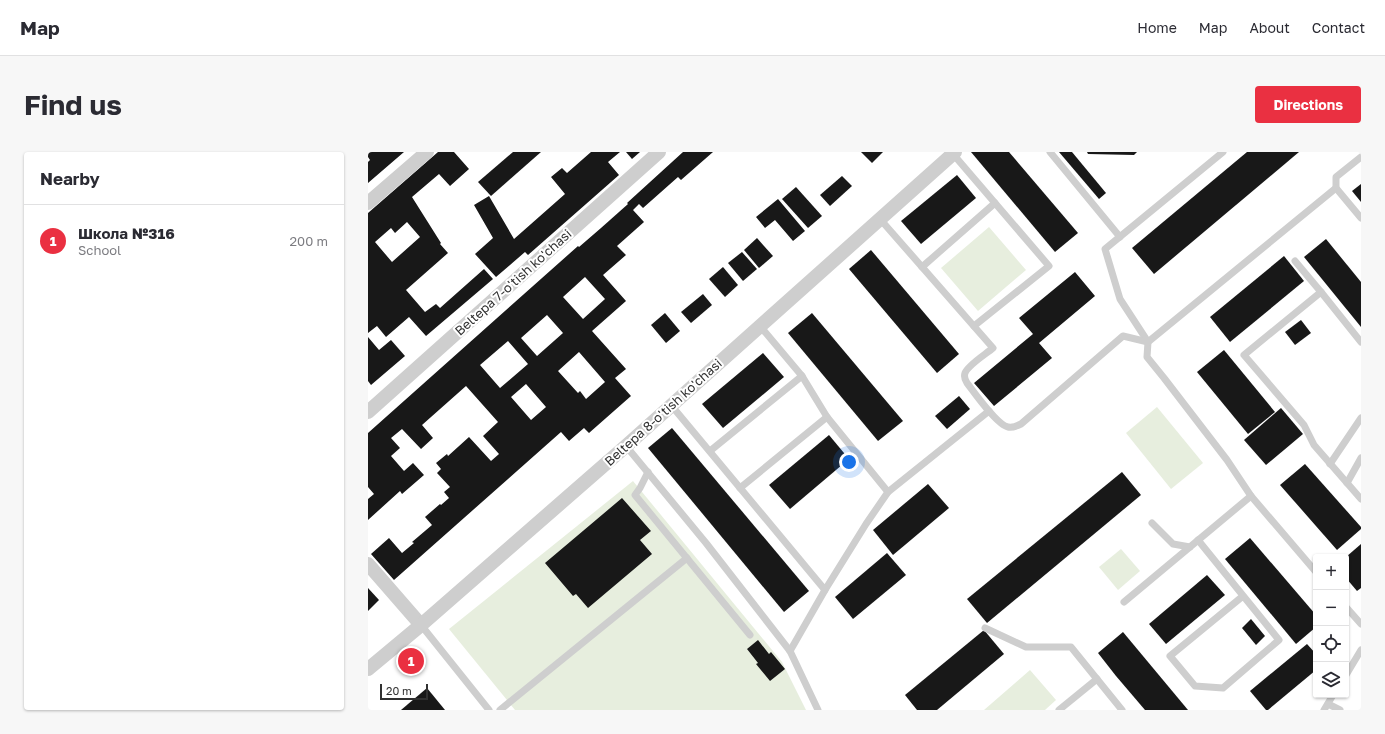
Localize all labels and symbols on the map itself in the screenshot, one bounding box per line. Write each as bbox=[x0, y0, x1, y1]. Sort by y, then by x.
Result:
street label: Beltepa 7-o'tish ko'chasi bbox=[451, 225, 575, 339]
street label: Beltepa 8-o'tish ko'chasi bbox=[601, 355, 725, 469]
your location bbox=[839, 452, 859, 472]
pin: 1 bbox=[398, 646, 424, 676]
scale bar bbox=[380, 682, 428, 701]

